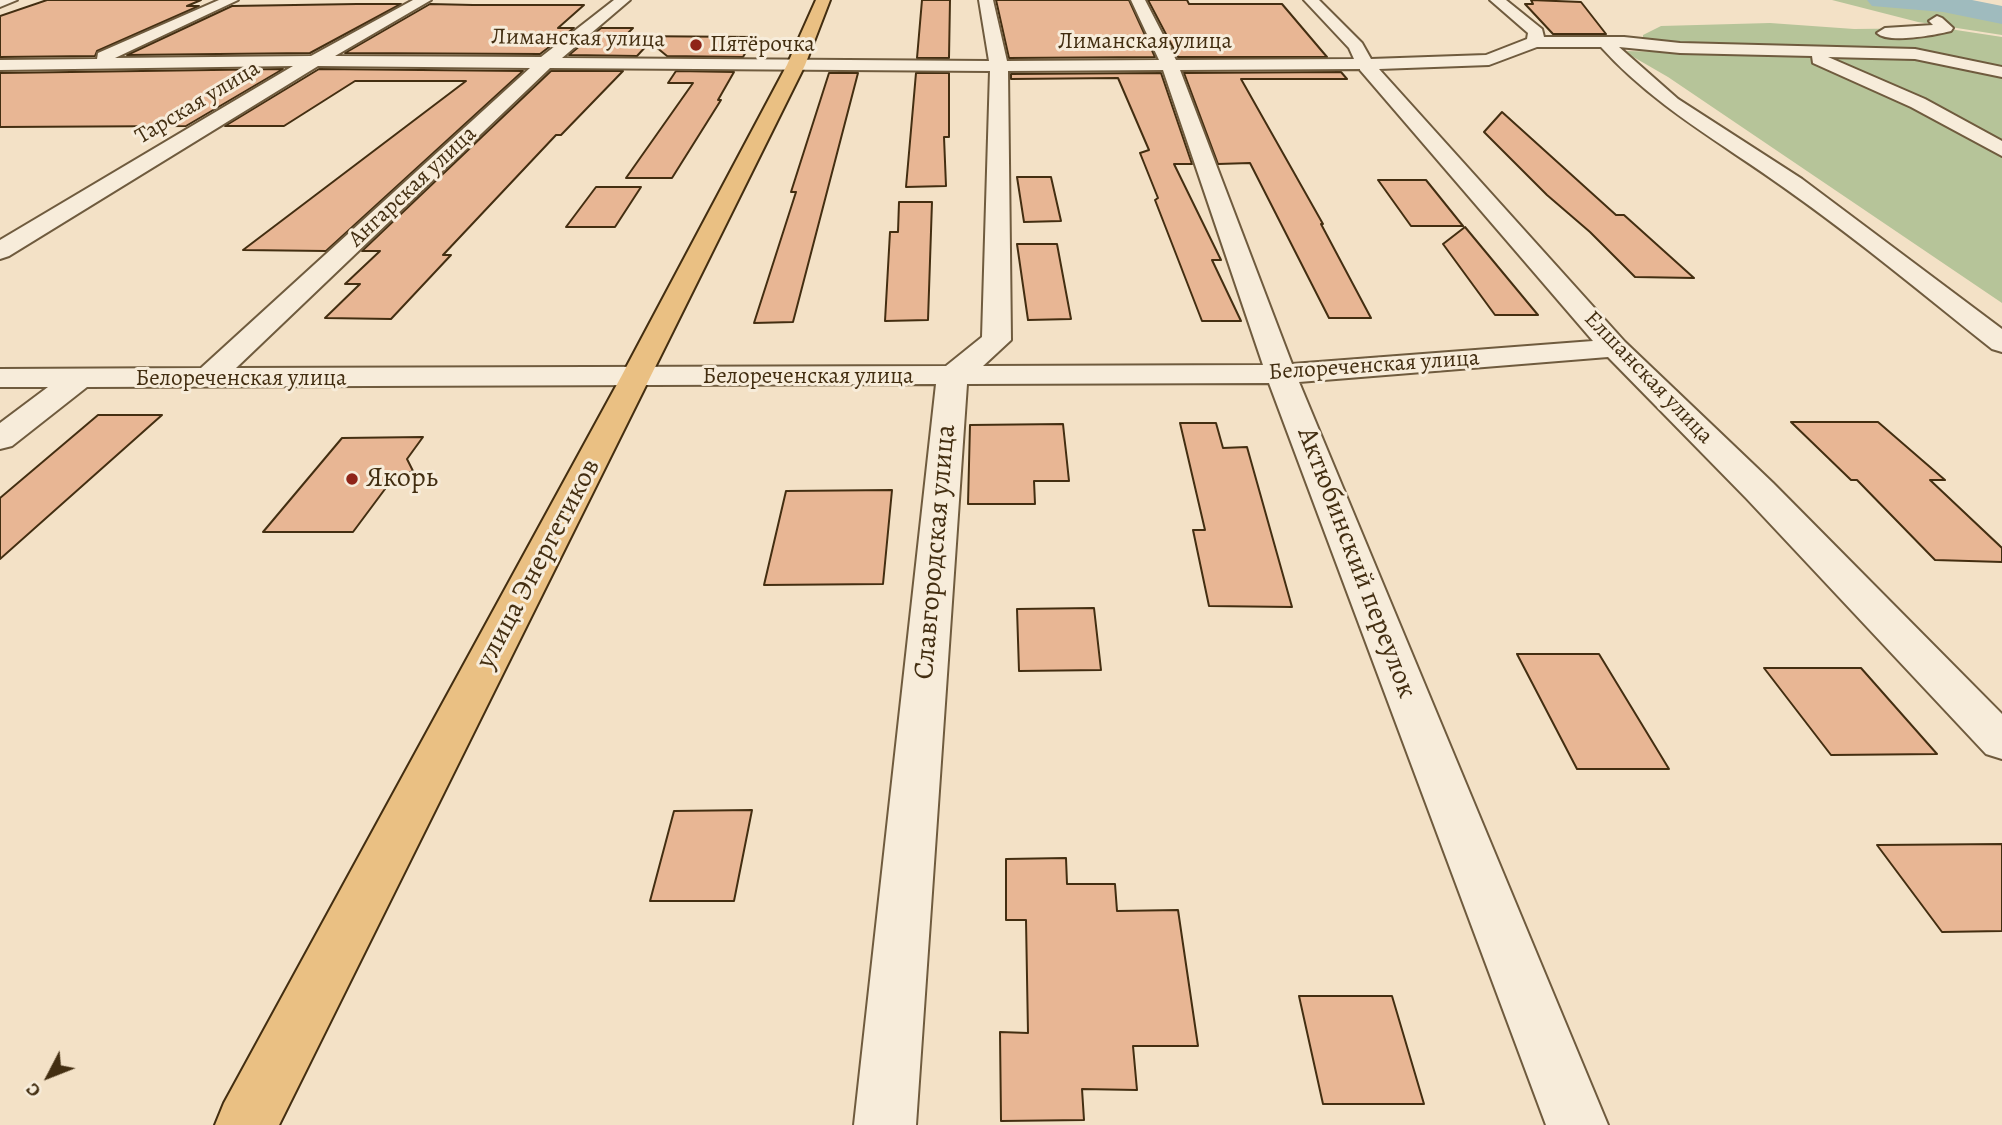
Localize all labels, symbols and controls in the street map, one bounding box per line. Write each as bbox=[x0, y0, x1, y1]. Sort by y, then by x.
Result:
street label: Лиманская улица bbox=[491, 24, 665, 54]
street label: Лиманская улица bbox=[1058, 28, 1232, 56]
place label: Пятёрочка bbox=[710, 31, 815, 59]
marker: Пятёрочка bbox=[688, 37, 704, 53]
street label: Тарская улица bbox=[131, 55, 265, 151]
street label: Ангарская улица bbox=[343, 121, 483, 253]
street label: Елшанская улица bbox=[1578, 306, 1718, 450]
street label: Белореченская улица bbox=[1268, 345, 1480, 387]
street label: Белореченская улица bbox=[702, 363, 914, 391]
street label: Белореченская улица bbox=[135, 365, 347, 393]
street label: Славгородская улица bbox=[908, 423, 964, 681]
street label: Актюбинский переулок bbox=[1289, 423, 1423, 703]
street label: улица Энергетиков bbox=[470, 453, 608, 675]
place label: Якорь bbox=[366, 462, 438, 496]
marker: Якорь bbox=[344, 471, 360, 487]
north arrow bbox=[14, 1041, 84, 1111]
text: С bbox=[20, 1077, 47, 1103]

